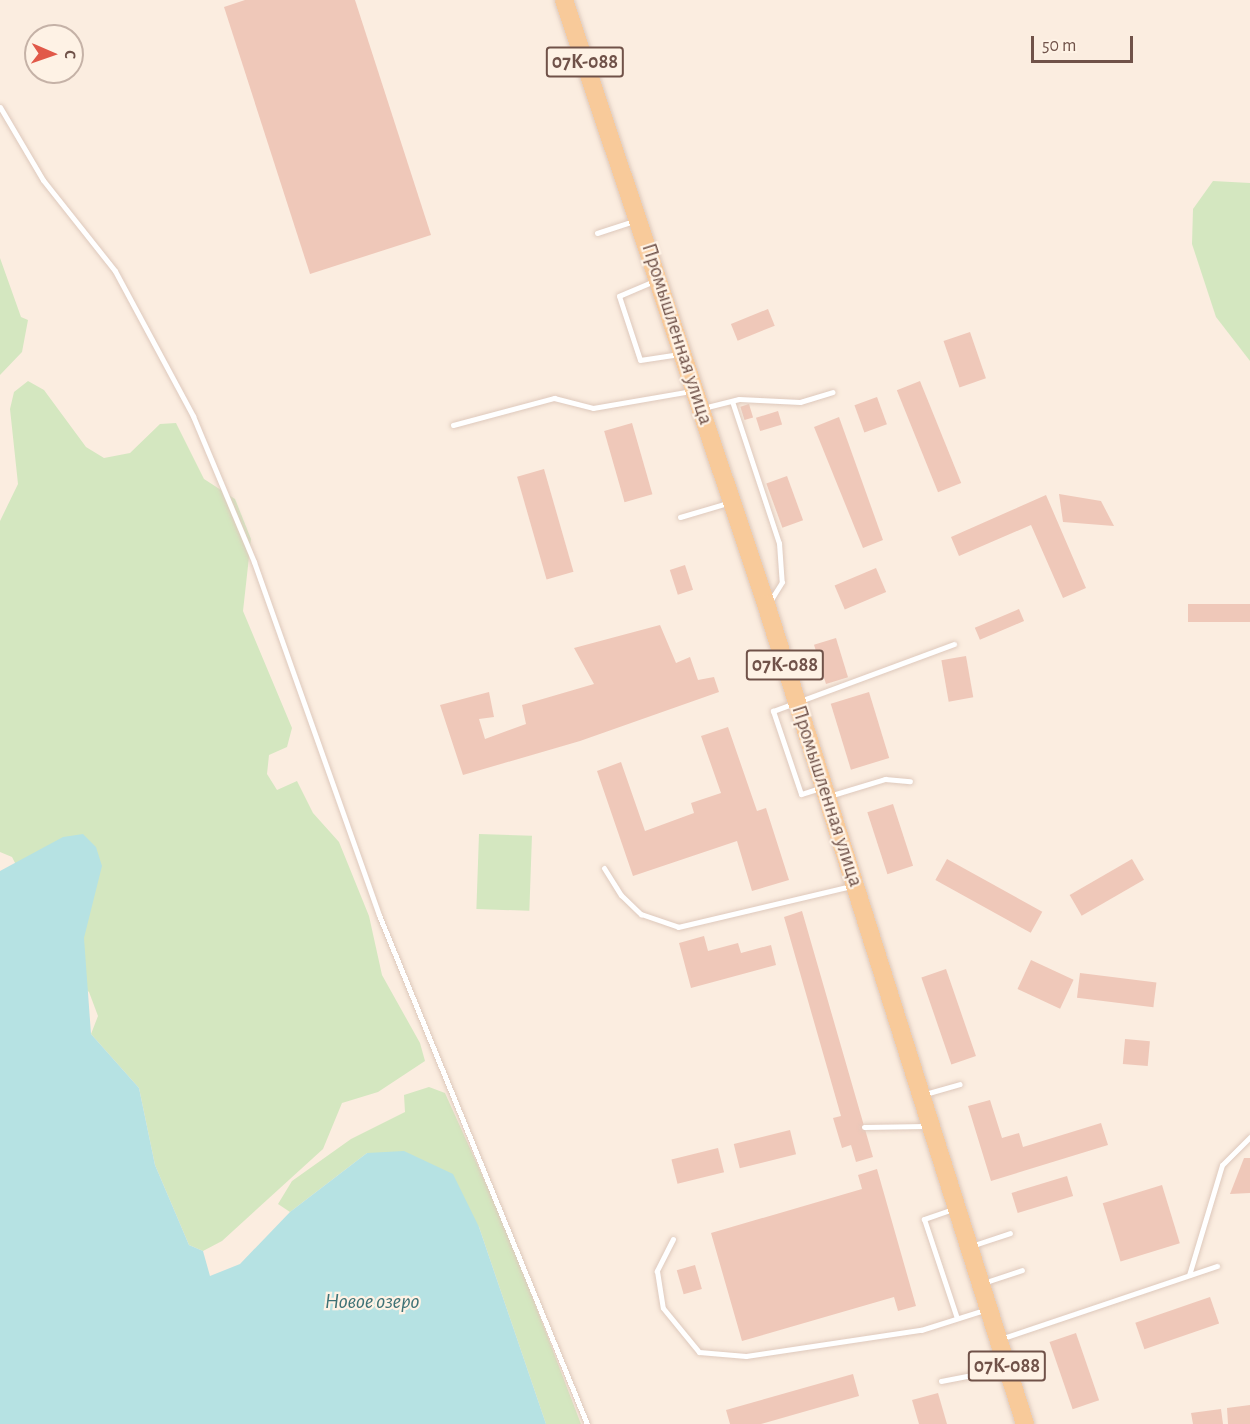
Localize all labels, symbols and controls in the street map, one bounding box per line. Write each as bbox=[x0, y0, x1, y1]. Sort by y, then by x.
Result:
north arrow bbox=[24, 24, 84, 84]
scale bar bbox=[1034, 24, 1136, 62]
text: 50 m bbox=[1042, 37, 1076, 55]
road number: 07К-088 bbox=[544, 45, 626, 79]
text: С bbox=[62, 50, 78, 59]
street label: Промышленная улица bbox=[636, 240, 718, 428]
road number: 07К-088 bbox=[744, 648, 826, 682]
street label: Промышленная улица bbox=[786, 702, 868, 890]
water label: Новое озеро bbox=[325, 1289, 419, 1315]
road number: 07К-088 bbox=[966, 1349, 1048, 1383]

